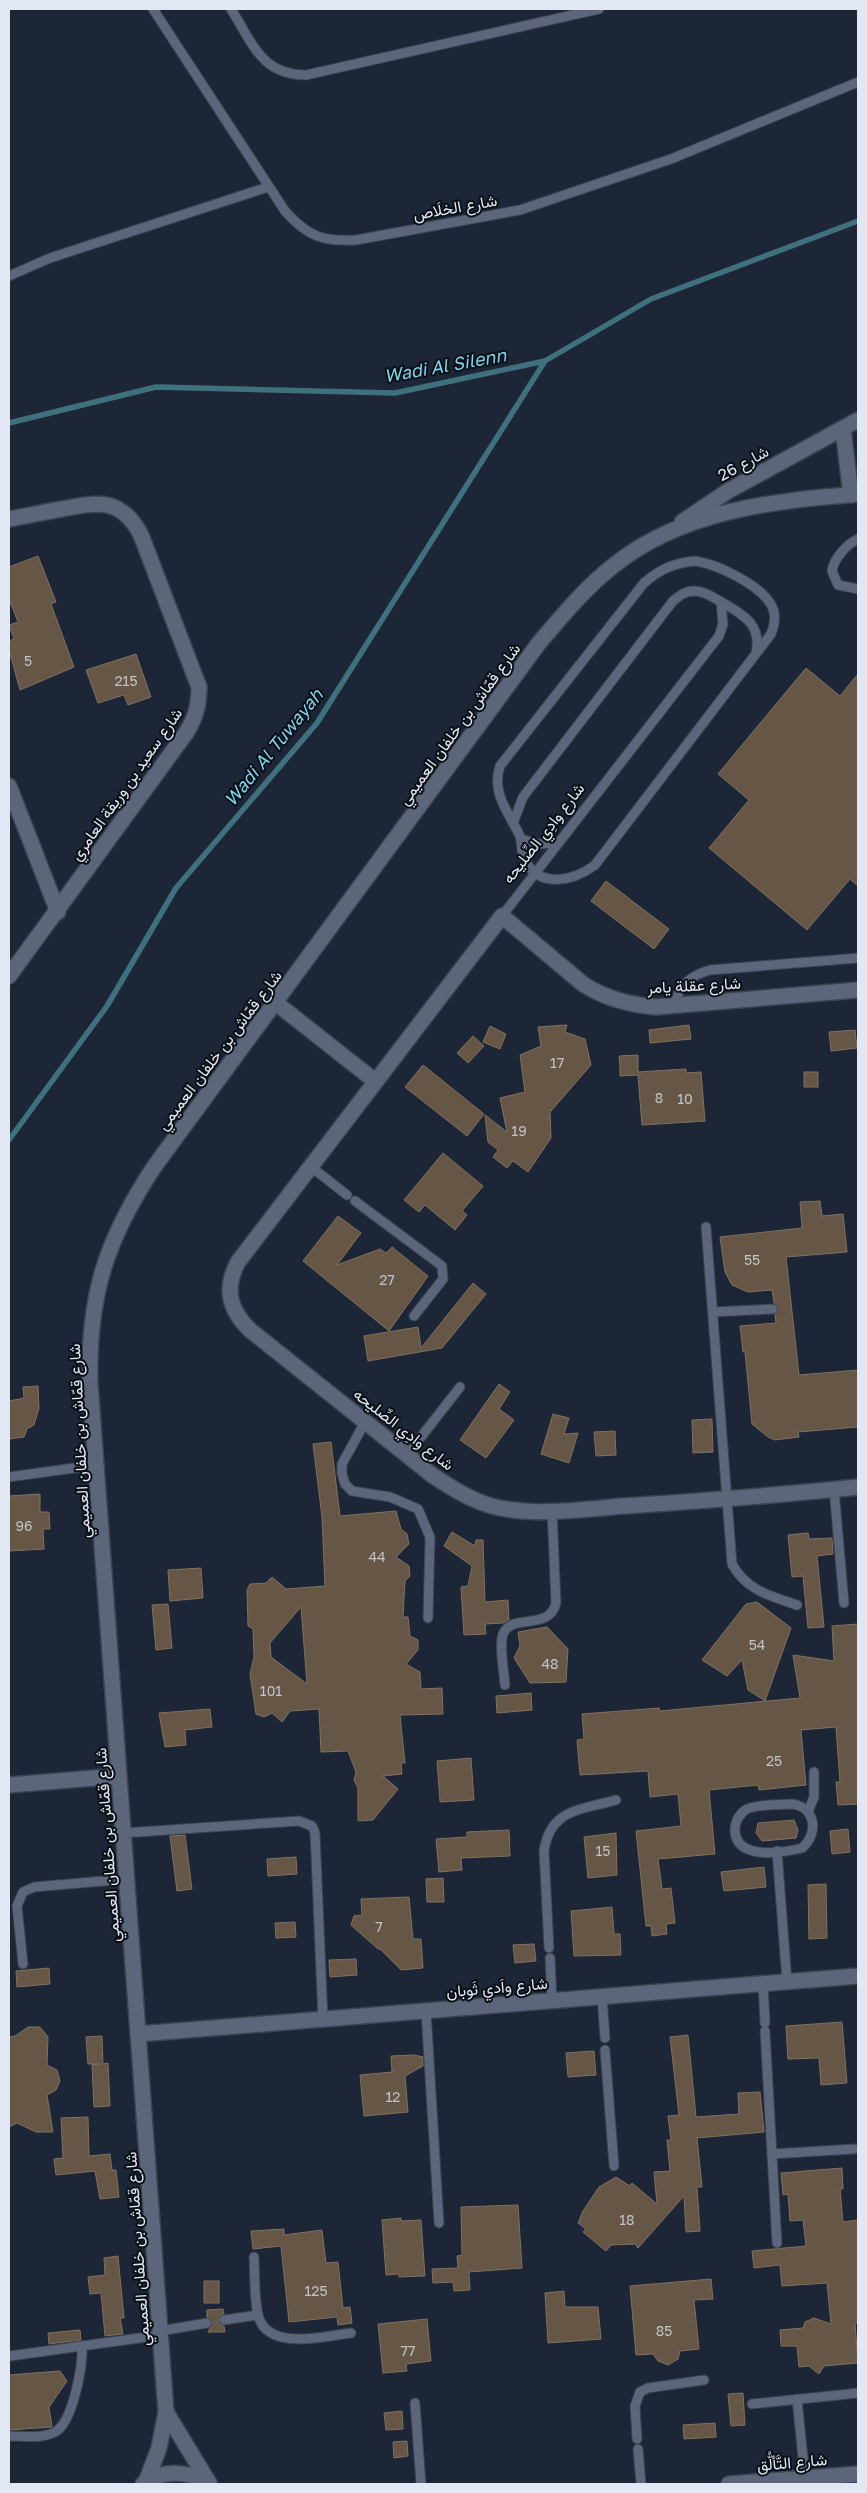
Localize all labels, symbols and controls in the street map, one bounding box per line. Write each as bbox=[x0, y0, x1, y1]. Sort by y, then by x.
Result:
street label: شارع الخلَاص bbox=[411, 190, 499, 226]
water label: Wadi Al Silenn bbox=[382, 343, 509, 387]
street label: شارع 26 bbox=[714, 441, 773, 487]
street label: شارع قمّاش بن خلفان العميمي bbox=[394, 639, 528, 811]
house number: 5 bbox=[24, 652, 32, 669]
house number: 215 bbox=[114, 672, 138, 689]
water label: Wadi Al Tuwayah bbox=[219, 683, 328, 810]
street label: شارع سعيد بن وريقة العامري bbox=[66, 704, 190, 867]
street label: شارع وادِي الصِّليحه bbox=[498, 779, 592, 890]
street label: شارع قمّاش بن خلفان العميمي bbox=[152, 966, 289, 1136]
street label: شارع عقلة يامر bbox=[646, 973, 741, 999]
house number: 17 bbox=[550, 1054, 564, 1071]
house number: 8 bbox=[655, 1089, 663, 1106]
house number: 10 bbox=[677, 1090, 693, 1107]
house number: 19 bbox=[511, 1122, 527, 1139]
house number: 55 bbox=[744, 1251, 760, 1268]
house number: 27 bbox=[379, 1271, 395, 1288]
street label: شارع قمّاش بن خلفان العميمي bbox=[64, 1343, 98, 1539]
street label: شارع وادِي الصِّليحه bbox=[347, 1384, 458, 1478]
house number: 96 bbox=[16, 1517, 32, 1534]
house number: 44 bbox=[368, 1548, 386, 1565]
house number: 54 bbox=[749, 1636, 765, 1653]
house number: 48 bbox=[541, 1655, 559, 1672]
house number: 101 bbox=[260, 1682, 282, 1699]
street label: شارع قمّاش بن خلفان العميمي bbox=[90, 1747, 128, 1943]
house number: 25 bbox=[766, 1752, 782, 1769]
house number: 15 bbox=[596, 1842, 610, 1859]
house number: 7 bbox=[375, 1918, 383, 1935]
street label: شارع واَدي ثَوبان bbox=[445, 1973, 549, 2005]
house number: 12 bbox=[386, 2088, 400, 2105]
street label: شارع قمّاش بن خلفان العميمي bbox=[120, 2151, 158, 2347]
house number: 18 bbox=[619, 2211, 635, 2228]
house number: 125 bbox=[304, 2282, 328, 2299]
house number: 85 bbox=[656, 2322, 672, 2339]
house number: 77 bbox=[401, 2342, 415, 2359]
street label: شارع التَّألُّق bbox=[756, 2446, 828, 2477]

